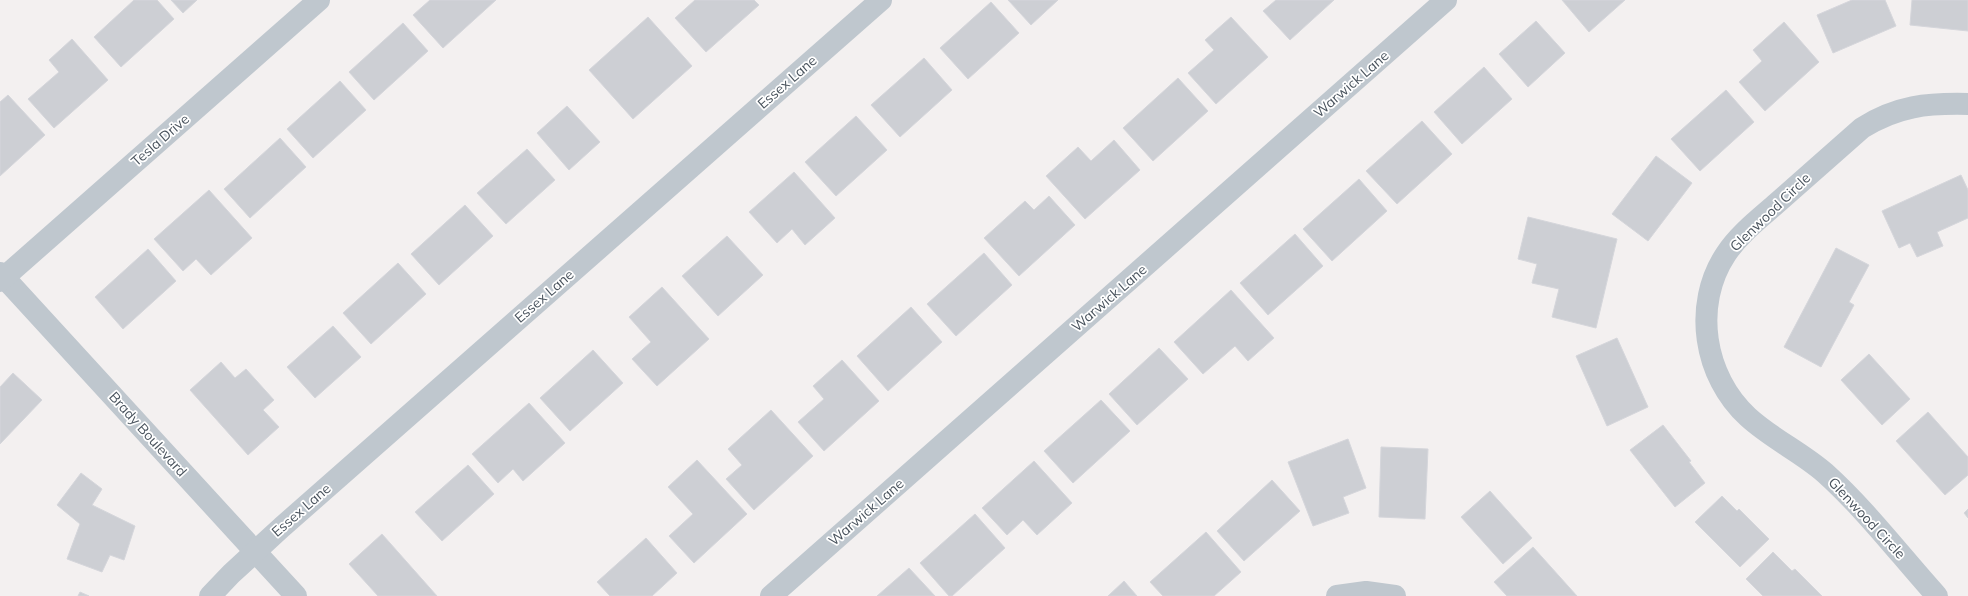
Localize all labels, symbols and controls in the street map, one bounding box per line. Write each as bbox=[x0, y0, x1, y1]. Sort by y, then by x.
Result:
street label: Warwick Lane bbox=[1310, 46, 1392, 122]
street label: Essex Lane bbox=[754, 51, 820, 113]
street label: Tesla Drive bbox=[127, 110, 193, 170]
street label: Glenwood Circle bbox=[1726, 169, 1814, 255]
street label: Warwick Lane bbox=[1068, 260, 1150, 336]
street label: Essex Lane bbox=[511, 265, 577, 327]
street label: Brady Boulevard bbox=[105, 388, 191, 480]
street label: Glenwood Circle bbox=[1825, 473, 1909, 563]
street label: Warwick Lane bbox=[825, 474, 907, 550]
street label: Essex Lane bbox=[268, 479, 334, 541]

